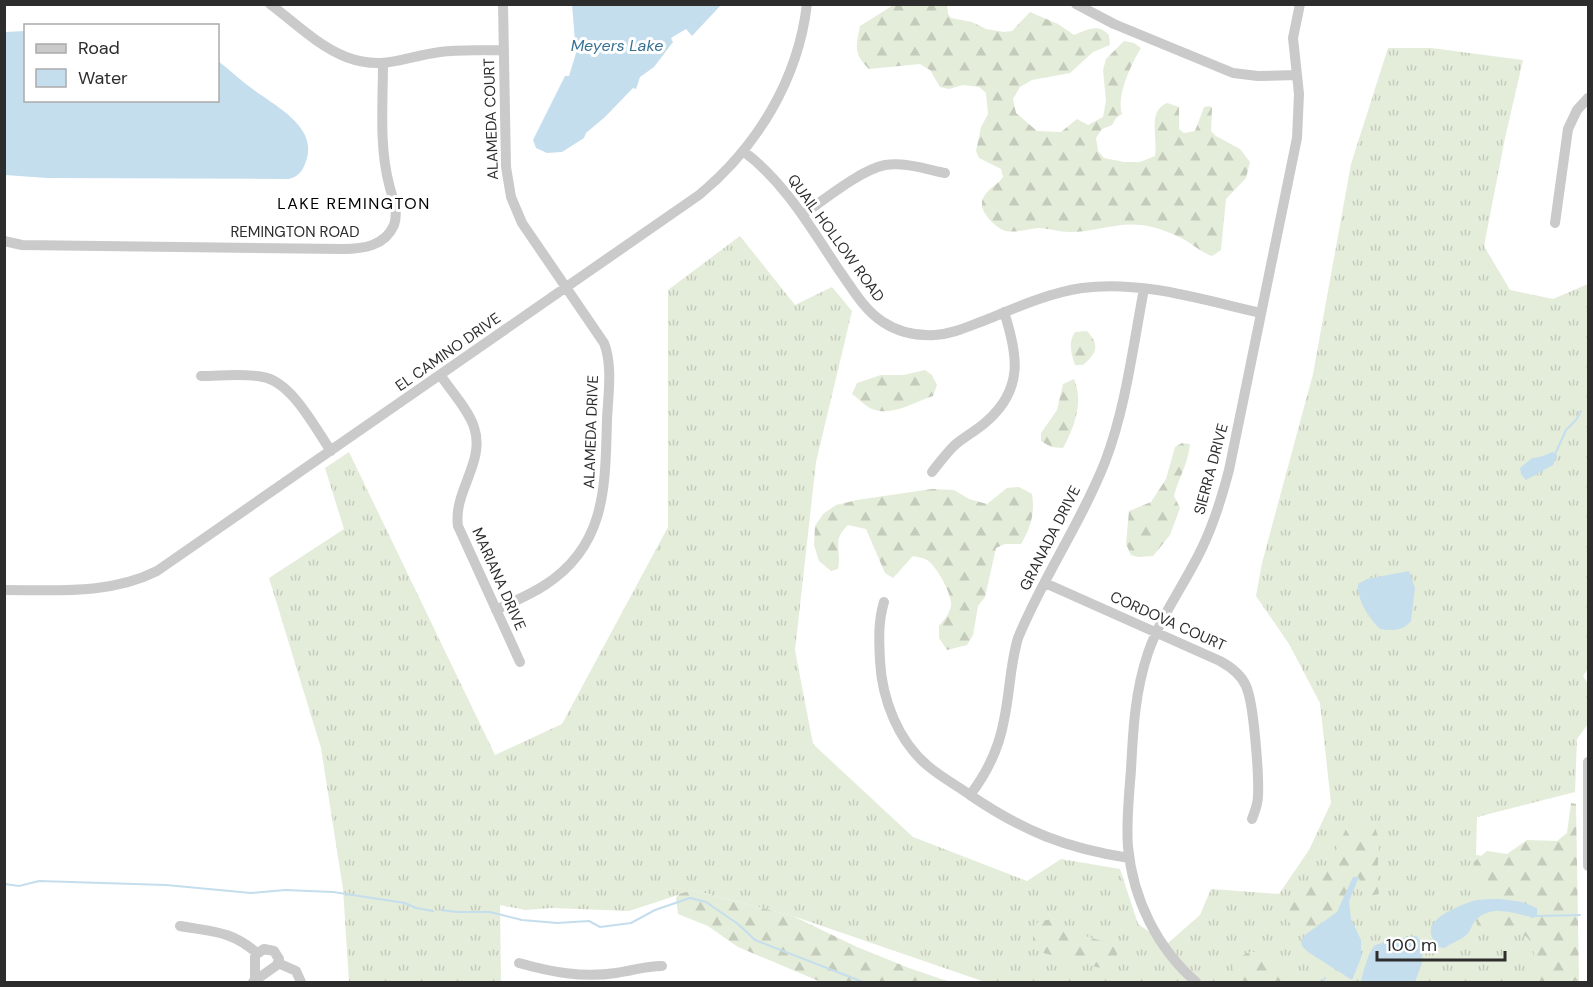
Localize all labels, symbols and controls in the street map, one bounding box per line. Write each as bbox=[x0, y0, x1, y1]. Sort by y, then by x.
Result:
legend bbox=[24, 24, 219, 102]
water label: Meyers Lake bbox=[571, 35, 663, 56]
text: Road bbox=[78, 36, 120, 60]
street label: ALAMEDA COURT bbox=[479, 58, 503, 180]
text: Water bbox=[78, 66, 128, 90]
street label: QUAIL HOLLOW ROAD bbox=[783, 170, 889, 306]
district label: LAKE REMINGTON bbox=[277, 193, 431, 214]
street label: REMINGTON ROAD bbox=[230, 222, 360, 242]
street label: EL CAMINO DRIVE bbox=[391, 308, 505, 396]
street label: ALAMEDA DRIVE bbox=[579, 375, 603, 489]
street label: SIERRA DRIVE bbox=[1189, 421, 1233, 517]
street label: GRANADA DRIVE bbox=[1015, 482, 1085, 594]
street label: MARIANA DRIVE bbox=[467, 524, 531, 634]
street label: CORDOVA COURT bbox=[1107, 586, 1229, 656]
scale bar bbox=[1377, 924, 1504, 962]
text: 100 m bbox=[1386, 933, 1437, 957]

